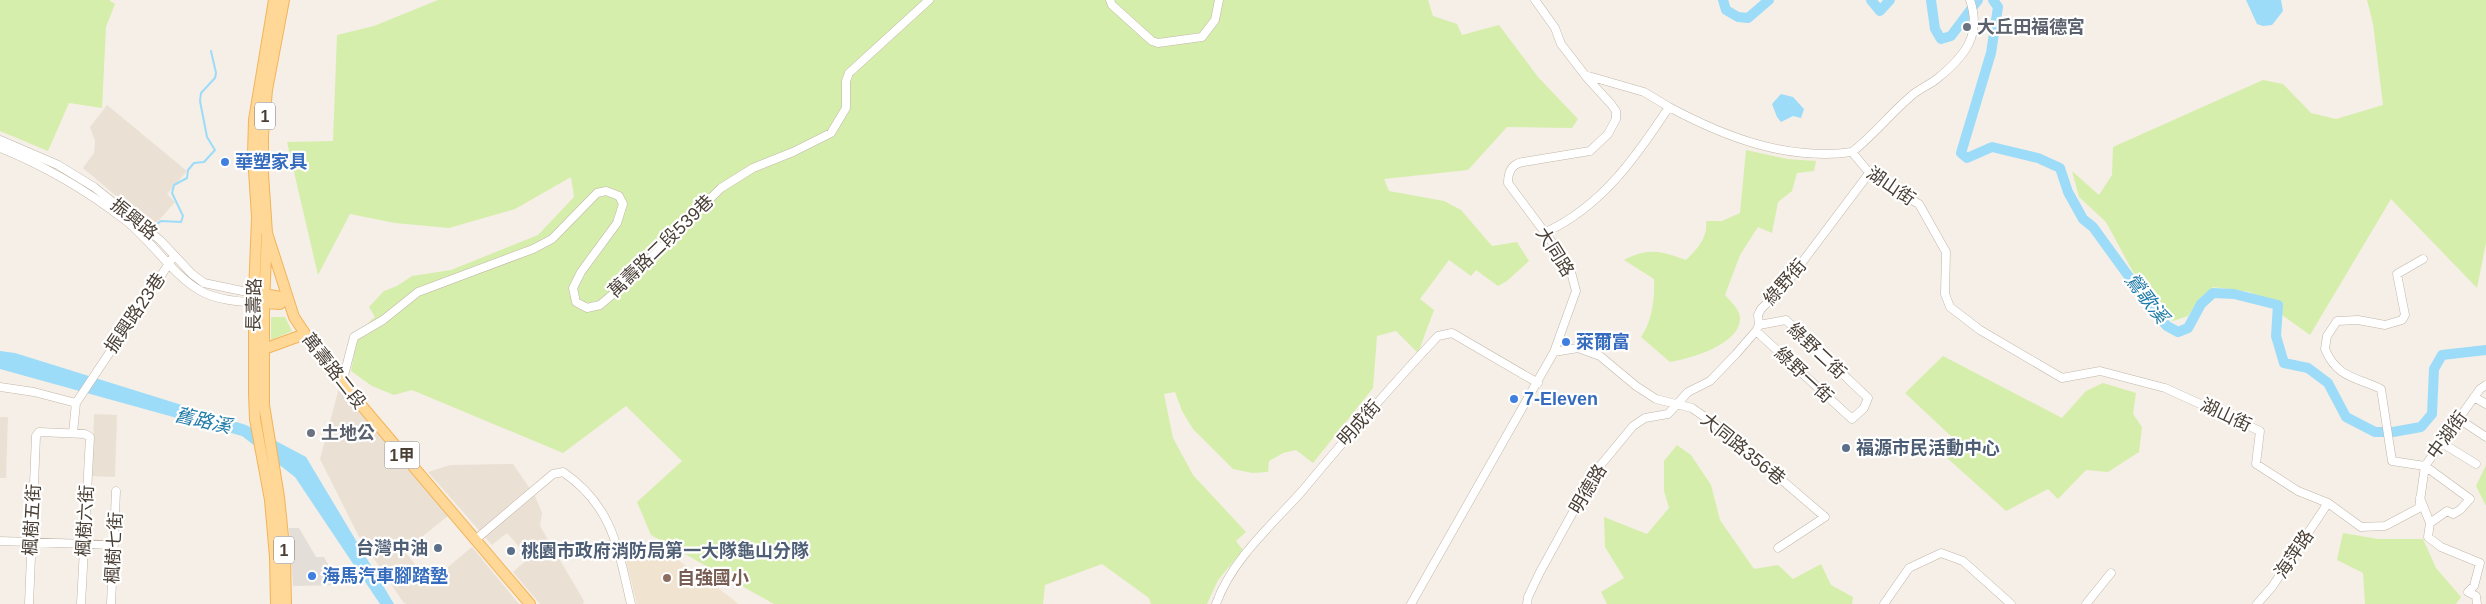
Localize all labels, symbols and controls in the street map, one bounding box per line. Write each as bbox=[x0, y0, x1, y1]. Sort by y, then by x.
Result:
place label: 大丘田福德宮 bbox=[1977, 17, 2085, 37]
marker: 大丘田福德宮 bbox=[1961, 21, 1973, 33]
road number: 1 bbox=[255, 102, 275, 130]
place label: 華塑家具 bbox=[235, 152, 307, 172]
marker: 華塑家具 bbox=[219, 156, 231, 168]
street label: 湖山街 bbox=[1863, 163, 1919, 209]
street label: 萬壽路二段539巷 bbox=[604, 191, 718, 301]
street label: 振興路 bbox=[107, 194, 161, 244]
street label: 大同路 bbox=[1532, 224, 1578, 280]
street label: 綠野街 bbox=[1760, 255, 1810, 309]
street label: 振興路23巷 bbox=[101, 269, 169, 357]
water label: 鶯歌溪 bbox=[2121, 269, 2174, 330]
street label: 長壽路 bbox=[244, 278, 264, 332]
street label: 綠野二街 bbox=[1784, 319, 1850, 383]
street label: 萬壽路二段 bbox=[298, 329, 370, 413]
place label: 萊爾富 bbox=[1576, 332, 1630, 352]
marker: 萊爾富 bbox=[1560, 336, 1572, 348]
street label: 綠野一街 bbox=[1771, 343, 1837, 407]
place label: 7-Eleven bbox=[1524, 389, 1598, 409]
marker: 7-Eleven bbox=[1508, 393, 1520, 405]
street label: 湖山街 bbox=[2197, 395, 2255, 435]
street label: 明成街 bbox=[1334, 396, 1384, 450]
water label: 舊路溪 bbox=[173, 404, 236, 438]
street label: 中湖街 bbox=[2423, 407, 2471, 463]
street label: 大同路356巷 bbox=[1697, 409, 1789, 489]
place label: 土地公 bbox=[321, 423, 375, 443]
marker: 土地公 bbox=[305, 427, 317, 439]
place label: 福源市民活動中心 bbox=[1856, 438, 2000, 458]
road number: 1甲 bbox=[384, 442, 420, 468]
marker: 福源市民活動中心 bbox=[1840, 442, 1852, 454]
street label: 明德路 bbox=[1566, 461, 1610, 517]
street label: 楓樹五街 bbox=[20, 484, 44, 556]
street label: 楓樹六街 bbox=[73, 485, 97, 557]
street label: 楓樹七街 bbox=[102, 512, 126, 584]
street label: 海萍路 bbox=[2271, 526, 2317, 582]
road number: 1 bbox=[274, 536, 294, 564]
place label: 台灣中油 bbox=[356, 538, 428, 558]
place label: 桃園市政府消防局第一大隊龜山分隊 bbox=[521, 540, 809, 561]
marker: 台灣中油 bbox=[432, 542, 444, 554]
marker: 桃園市政府消防局第一大隊龜山分隊 bbox=[505, 545, 517, 557]
place label: 海馬汽車腳踏墊 bbox=[322, 566, 448, 586]
place label: 自強國小 bbox=[677, 568, 749, 588]
marker: 海馬汽車腳踏墊 bbox=[306, 570, 318, 582]
marker: 自強國小 bbox=[661, 572, 673, 584]

